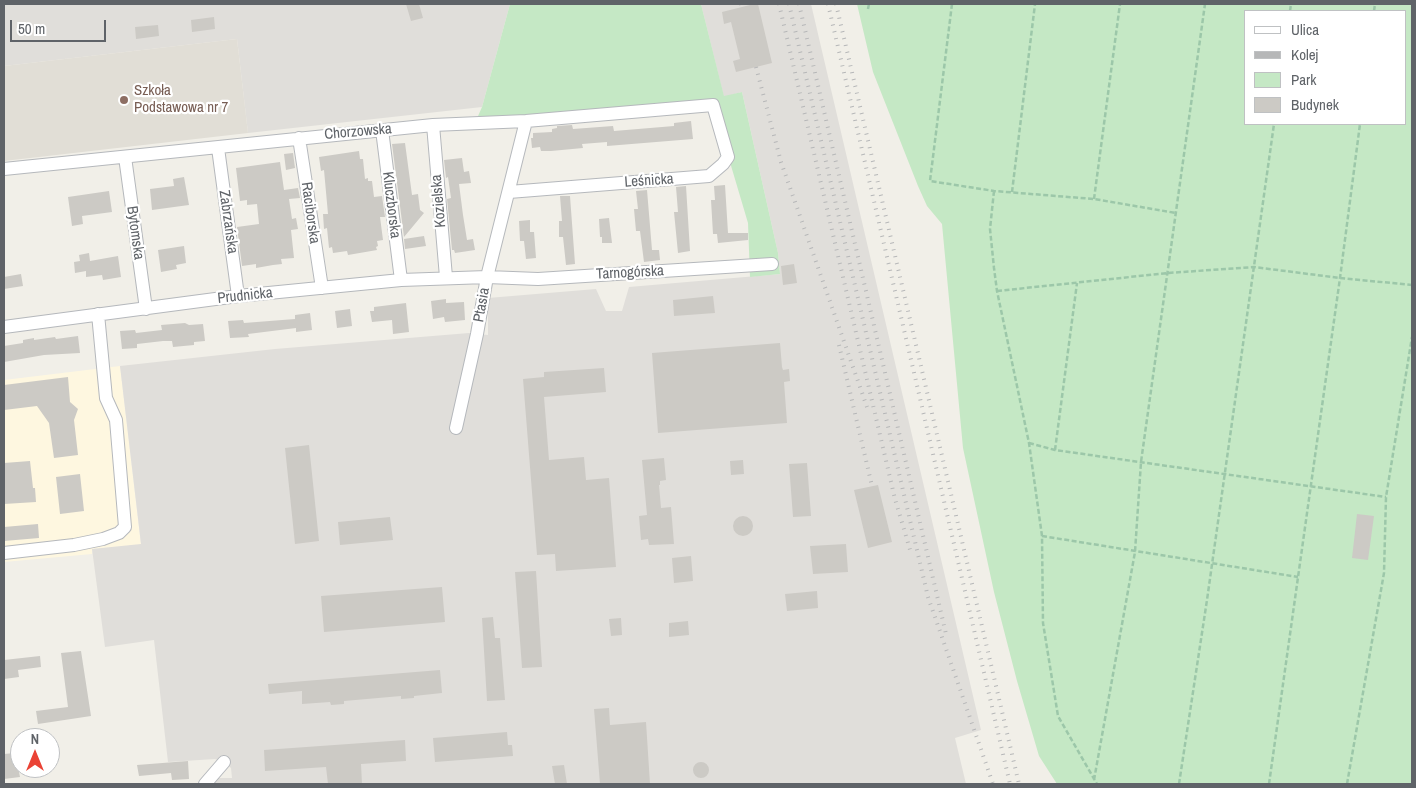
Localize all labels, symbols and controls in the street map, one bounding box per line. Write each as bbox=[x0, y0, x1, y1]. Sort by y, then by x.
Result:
scale bar bbox=[12, 10, 109, 42]
legend bbox=[1244, 10, 1406, 125]
text: 50 m bbox=[18, 18, 45, 39]
text: Ulica bbox=[1291, 19, 1319, 40]
text: Kolej bbox=[1291, 44, 1318, 65]
text: Park bbox=[1291, 69, 1316, 90]
place label: Szkoła Podstawowa nr 7 bbox=[134, 82, 228, 117]
marker: Szkoła Podstawowa nr 7 bbox=[118, 94, 130, 106]
text: Budynek bbox=[1291, 94, 1339, 115]
street label: Chorzowska bbox=[324, 120, 392, 144]
street label: Leśnicka bbox=[624, 170, 674, 192]
street label: Kluczborska bbox=[378, 171, 404, 239]
street label: Kozielska bbox=[428, 174, 450, 228]
street label: Raciborska bbox=[297, 181, 323, 245]
street label: Zabrzańska bbox=[215, 189, 241, 255]
street label: Bytomska bbox=[122, 205, 148, 261]
street label: Tarnogórska bbox=[596, 262, 664, 284]
street label: Prudnicka bbox=[217, 284, 273, 308]
street label: Ptasia bbox=[470, 286, 494, 324]
north arrow bbox=[10, 728, 60, 778]
text: N bbox=[31, 730, 39, 748]

